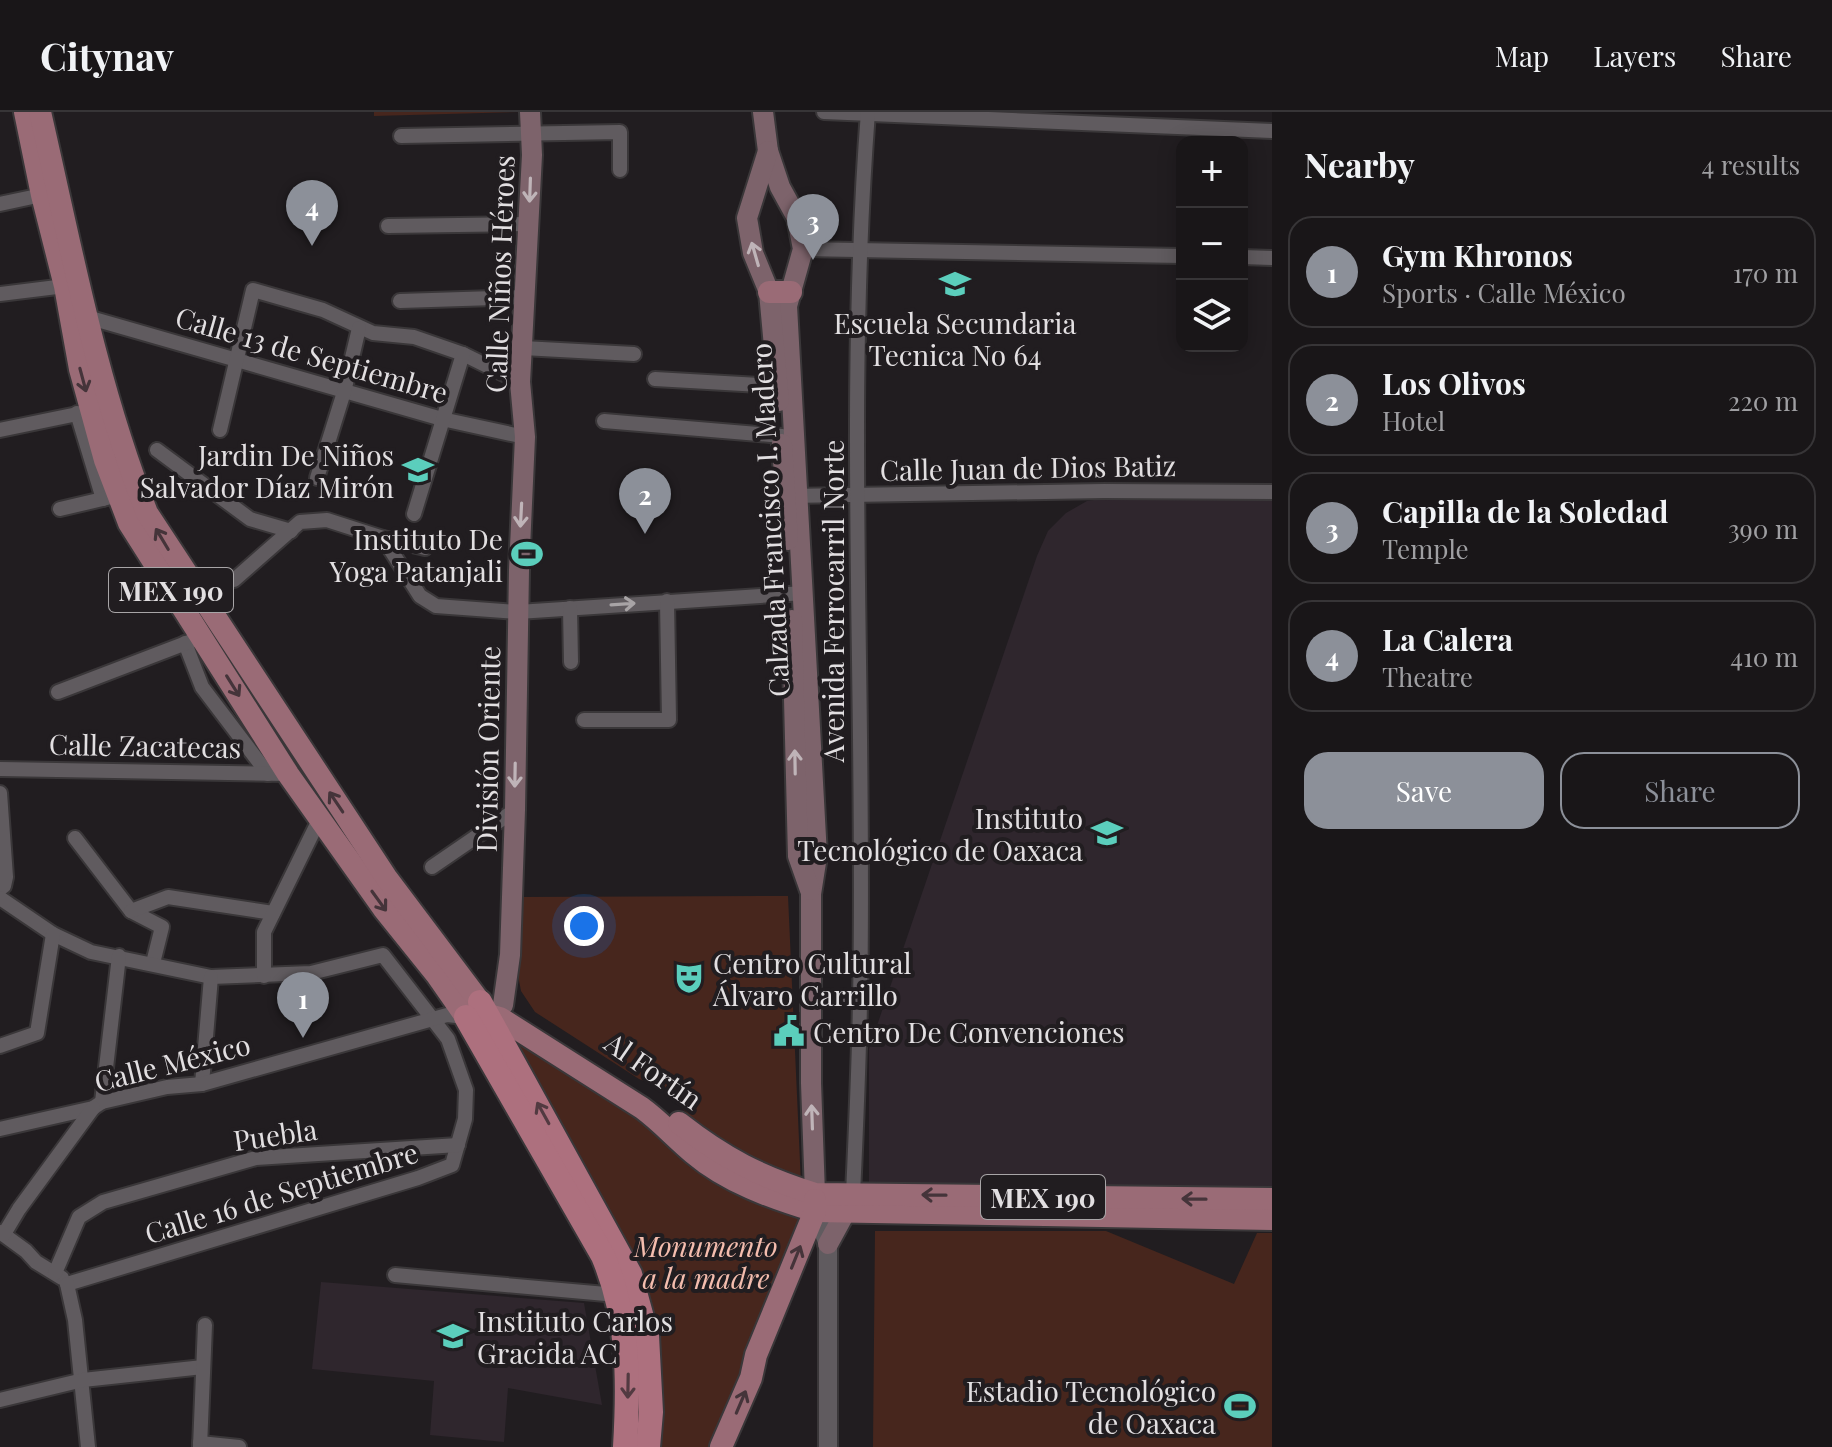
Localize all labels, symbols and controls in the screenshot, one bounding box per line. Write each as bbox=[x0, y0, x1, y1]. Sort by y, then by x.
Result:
text: Citynav bbox=[40, 30, 174, 81]
text: Map bbox=[1495, 37, 1549, 74]
text: Layers bbox=[1593, 37, 1676, 74]
text: Share bbox=[1720, 37, 1792, 74]
map controls bbox=[1176, 136, 1248, 352]
button: + bbox=[1176, 136, 1248, 208]
text: Nearby bbox=[1304, 141, 1415, 187]
text: 4 results bbox=[1701, 147, 1800, 182]
street label: Calle Niños Héroes bbox=[476, 154, 522, 394]
one-way arrow bbox=[523, 176, 538, 203]
pin: 4 bbox=[286, 180, 338, 246]
pin: 3 bbox=[787, 194, 839, 260]
button: − bbox=[1176, 208, 1248, 280]
text: Gym Khronos bbox=[1382, 235, 1573, 275]
one-way arrow bbox=[747, 241, 762, 267]
text: 1 bbox=[1327, 255, 1337, 290]
text: 170 m bbox=[1733, 255, 1798, 290]
school or university icon: Escuela Secundaria Tecnica No 64 bbox=[938, 267, 972, 301]
text: Sports · Calle México bbox=[1382, 275, 1626, 310]
button: layers bbox=[1176, 280, 1248, 352]
street label: Calle 13 de Septiembre bbox=[172, 297, 452, 411]
place label: Escuela Secundaria Tecnica No 64 bbox=[834, 304, 1077, 373]
street label: Calzada Francisco I. Madero bbox=[741, 342, 797, 698]
text: Los Olivos bbox=[1382, 363, 1526, 403]
one-way arrow bbox=[77, 366, 92, 392]
text: 2 bbox=[1325, 383, 1339, 418]
text: 220 m bbox=[1728, 383, 1798, 418]
text: Hotel bbox=[1382, 403, 1445, 438]
place label: Jardin De Niños Salvador Díaz Mirón bbox=[140, 436, 394, 505]
street label: Avenida Ferrocarril Norte bbox=[814, 440, 851, 763]
street label: Calle Juan de Dios Batiz bbox=[880, 446, 1176, 488]
school or university icon: Jardin De Niños Salvador Díaz Mirón bbox=[401, 453, 435, 487]
pin: 2 bbox=[619, 468, 671, 534]
text: Capilla de la Soledad bbox=[1382, 491, 1669, 531]
one-way arrow bbox=[514, 501, 529, 528]
text: 3 bbox=[1326, 511, 1338, 546]
text: 390 m bbox=[1728, 511, 1798, 546]
place label: Instituto De Yoga Patanjali bbox=[329, 520, 503, 589]
one-way arrow bbox=[154, 528, 170, 551]
text: Temple bbox=[1382, 531, 1469, 566]
sports icon: Instituto De Yoga Patanjali bbox=[510, 537, 544, 571]
road number: MEX 190 bbox=[109, 568, 233, 612]
one-way arrow bbox=[609, 596, 636, 611]
text: La Calera bbox=[1382, 619, 1513, 659]
text: 4 bbox=[1325, 639, 1339, 674]
text: 410 m bbox=[1730, 639, 1798, 674]
street label: División Oriente bbox=[467, 645, 507, 853]
text: Theatre bbox=[1382, 659, 1473, 694]
one-way arrow bbox=[225, 674, 241, 697]
street label: Calle Zacatecas bbox=[49, 725, 241, 765]
one-way arrow bbox=[788, 749, 803, 776]
button: Save bbox=[1304, 752, 1544, 829]
button: Share bbox=[1560, 752, 1800, 829]
one-way arrow bbox=[508, 761, 523, 788]
one-way arrow bbox=[328, 792, 344, 814]
place label: Instituto Tecnológico de Oaxaca bbox=[797, 799, 1083, 868]
school or university icon: Instituto Tecnológico de Oaxaca bbox=[1090, 816, 1124, 850]
one-way arrow bbox=[370, 890, 387, 911]
your location bbox=[564, 906, 604, 946]
place label: Centro Cultural Álvaro Carrillo bbox=[712, 944, 911, 1013]
theatre icon: Centro Cultural Álvaro Carrillo bbox=[672, 961, 706, 995]
pin: 1 bbox=[277, 972, 329, 1038]
place label: Centro De Convenciones bbox=[813, 1013, 1125, 1050]
public building icon: Centro De Convenciones bbox=[772, 1014, 806, 1048]
street label: Al Fortín bbox=[597, 1023, 710, 1117]
street label: Calle México bbox=[90, 1025, 254, 1099]
one-way arrow bbox=[535, 1102, 551, 1126]
one-way arrow bbox=[804, 1104, 819, 1130]
street label: Puebla bbox=[231, 1110, 319, 1158]
street label: Calle 16 de Septiembre bbox=[140, 1133, 422, 1251]
road number: MEX 190 bbox=[981, 1175, 1105, 1219]
one-way arrow bbox=[921, 1188, 948, 1203]
one-way arrow bbox=[1181, 1191, 1208, 1206]
park label: Monumento a la madre bbox=[633, 1227, 778, 1296]
one-way arrow bbox=[790, 1245, 805, 1270]
place label: Instituto Carlos Gracida AC bbox=[477, 1302, 673, 1371]
school or university icon: Instituto Carlos Gracida AC bbox=[436, 1319, 470, 1353]
one-way arrow bbox=[620, 1372, 636, 1399]
place label: Estadio Tecnológico de Oaxaca bbox=[966, 1372, 1216, 1441]
sports icon: Estadio Tecnológico de Oaxaca bbox=[1223, 1389, 1257, 1423]
one-way arrow bbox=[735, 1390, 750, 1414]

